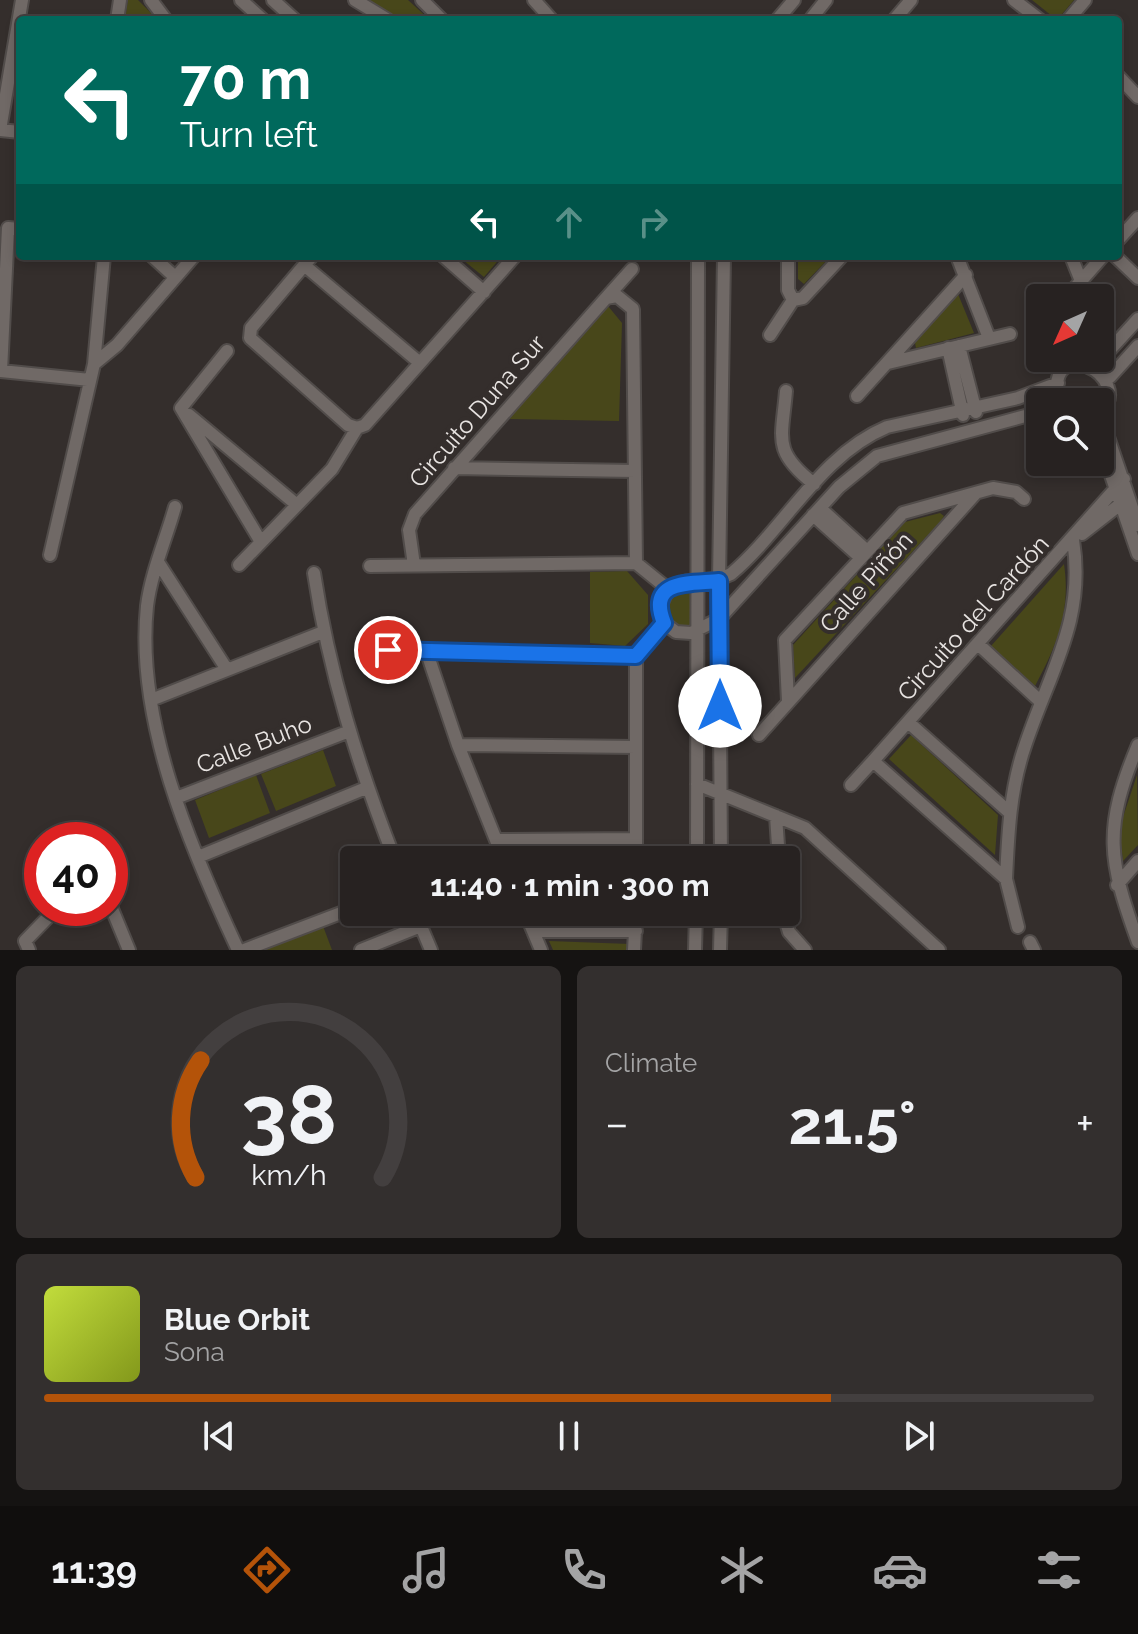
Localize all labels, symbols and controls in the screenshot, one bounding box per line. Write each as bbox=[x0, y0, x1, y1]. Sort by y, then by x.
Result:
text: 70 m bbox=[180, 46, 311, 112]
icon: left bbox=[48, 48, 152, 152]
text: Turn left bbox=[180, 113, 318, 155]
icon: left bbox=[463, 200, 507, 244]
icon: ahead bbox=[547, 200, 591, 244]
icon: right bbox=[631, 200, 675, 244]
north arrow bbox=[1026, 284, 1114, 372]
map controls bbox=[1026, 284, 1114, 476]
street label: Circuito Duna Sur bbox=[403, 328, 551, 493]
button: search bbox=[1026, 388, 1114, 476]
street label: Calle Piñón bbox=[813, 526, 919, 638]
street label: Circuito del Cardón bbox=[891, 529, 1055, 707]
pin bbox=[354, 616, 422, 684]
icon: arrive bbox=[366, 628, 410, 672]
position arrow bbox=[678, 664, 762, 748]
street label: Calle Buho bbox=[192, 709, 316, 779]
speed limit sign: 40 bbox=[24, 822, 128, 926]
text: 11:40 · 1 min · 300 m bbox=[430, 868, 710, 903]
text: Climate bbox=[605, 1048, 697, 1078]
text: 38 bbox=[240, 1066, 337, 1163]
text: 21.5° bbox=[789, 1088, 916, 1158]
text: − bbox=[605, 1098, 629, 1149]
text: + bbox=[1076, 1098, 1094, 1149]
text: km/h bbox=[251, 1158, 326, 1192]
text: Blue Orbit bbox=[164, 1302, 310, 1337]
text: Sona bbox=[164, 1337, 225, 1367]
icon: previous bbox=[197, 1414, 241, 1458]
icon: pause bbox=[547, 1414, 591, 1458]
icon: next bbox=[897, 1414, 941, 1458]
icon: directions bbox=[239, 1542, 295, 1598]
icon: music bbox=[398, 1542, 454, 1598]
icon: phone bbox=[556, 1542, 612, 1598]
icon: climate bbox=[714, 1542, 770, 1598]
icon: car bbox=[872, 1542, 928, 1598]
icon: filters bbox=[1031, 1542, 1087, 1598]
text: 11:39 bbox=[51, 1549, 137, 1591]

